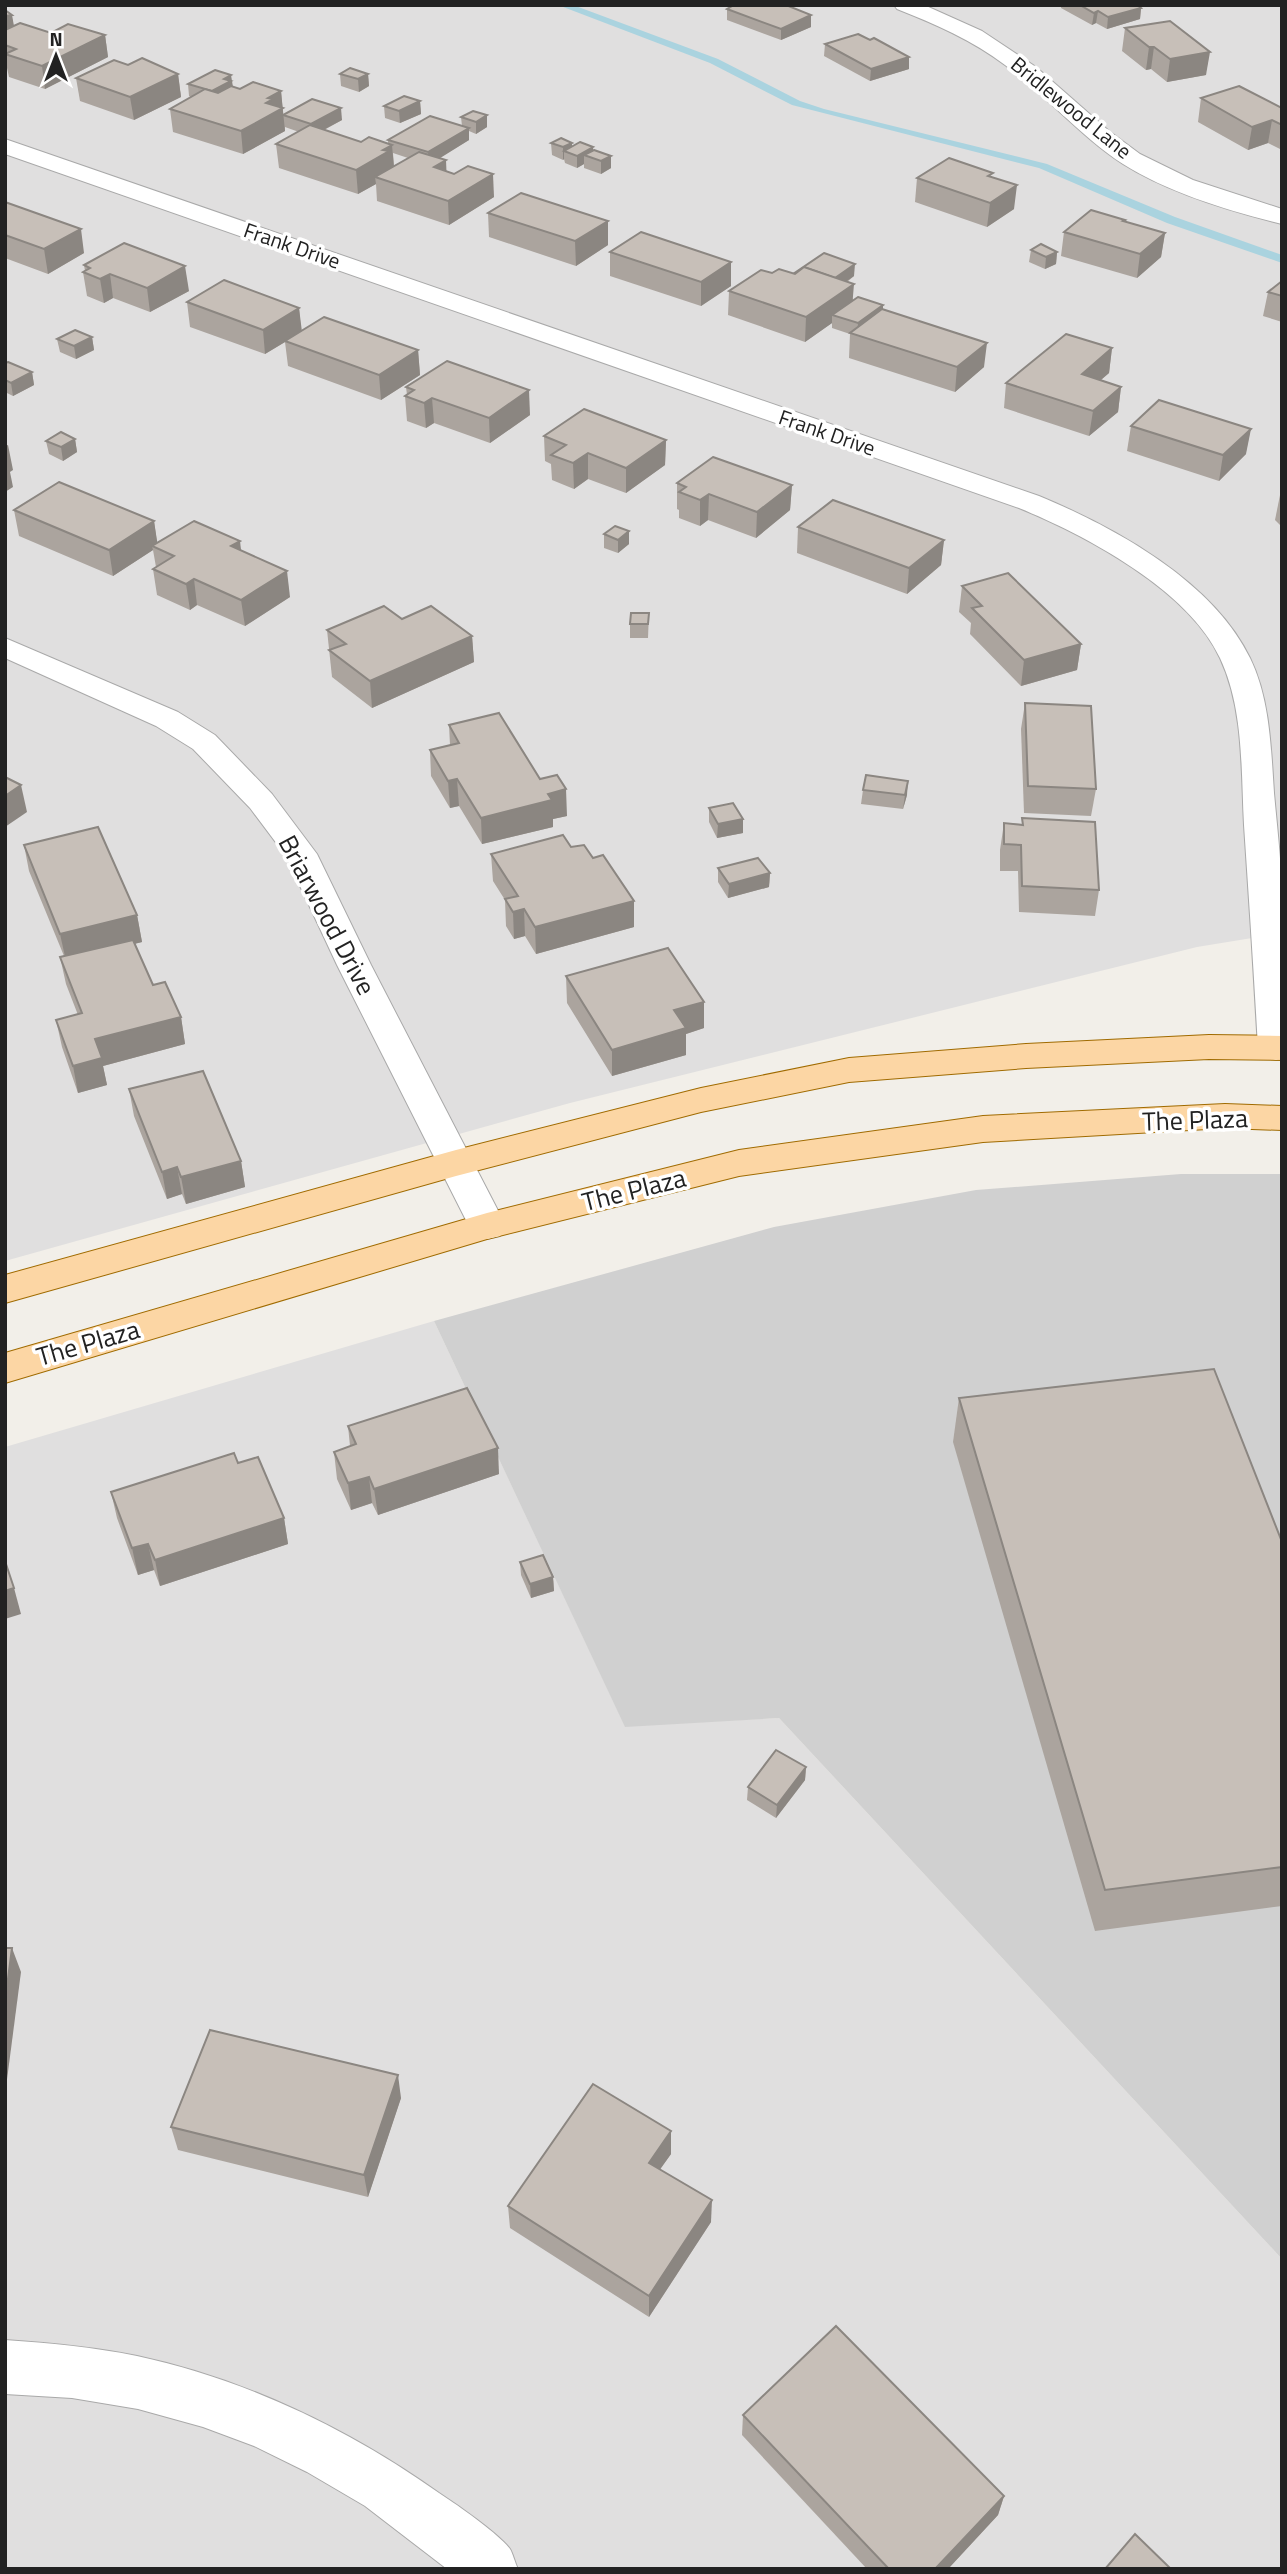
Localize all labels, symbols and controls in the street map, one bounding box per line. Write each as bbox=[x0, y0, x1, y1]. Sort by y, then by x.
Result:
north arrow bbox=[21, 21, 91, 91]
text: N bbox=[49, 24, 63, 53]
street label: Bridlewood Lane bbox=[1004, 48, 1139, 166]
street label: Frank Drive bbox=[240, 214, 345, 277]
street label: Frank Drive bbox=[775, 401, 880, 464]
street label: Briarwood Drive bbox=[269, 828, 386, 1002]
street label: The Plaza bbox=[1141, 1098, 1249, 1141]
street label: The Plaza bbox=[578, 1158, 690, 1221]
street label: The Plaza bbox=[32, 1309, 144, 1376]

